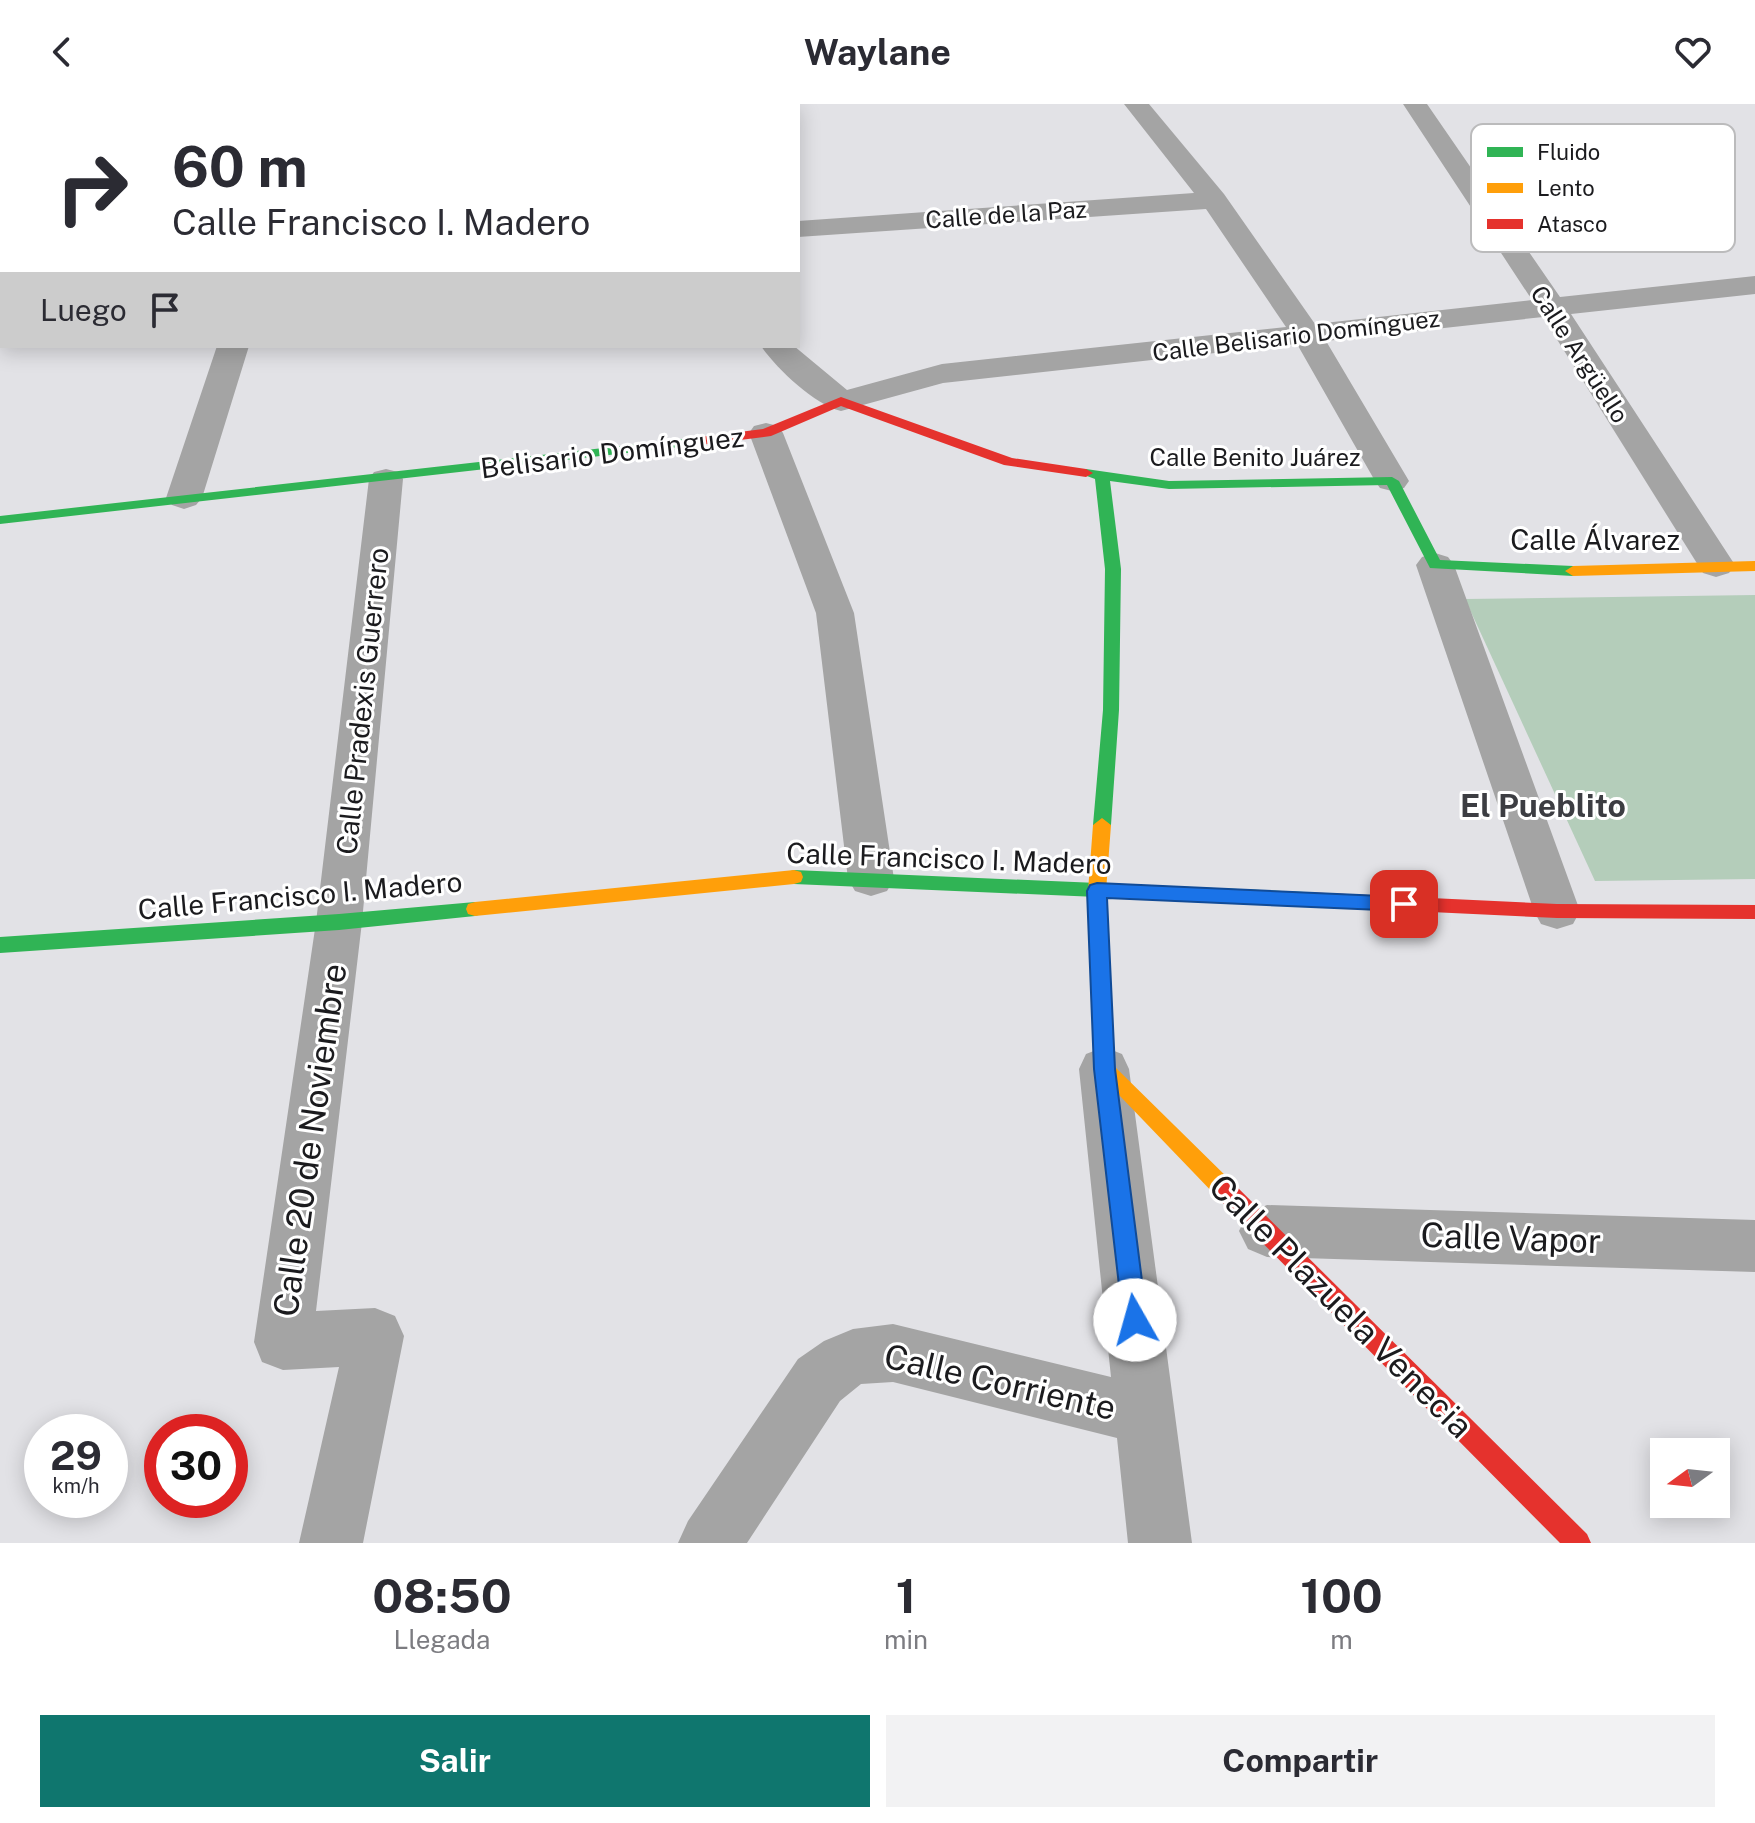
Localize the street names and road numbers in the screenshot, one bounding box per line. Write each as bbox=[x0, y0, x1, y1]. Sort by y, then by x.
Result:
street label: Calle de la Paz bbox=[924, 194, 1088, 234]
street label: Calle Argüello bbox=[1525, 280, 1635, 428]
street label: Calle Belisario Domínguez bbox=[1151, 303, 1441, 367]
street label: Belisario Domínguez bbox=[479, 419, 745, 485]
street label: Calle Benito Juárez bbox=[1150, 443, 1360, 471]
street label: Calle Álvarez bbox=[1510, 523, 1680, 556]
street label: Calle Pradexis Guerrero bbox=[329, 546, 395, 856]
street label: Calle Francisco I. Madero bbox=[786, 836, 1112, 880]
street label: Calle Francisco I. Madero bbox=[136, 864, 464, 926]
street label: Calle 20 de Noviembre bbox=[265, 961, 355, 1319]
street label: Calle Plazuela Venecia bbox=[1201, 1166, 1481, 1446]
street label: Calle Vapor bbox=[1420, 1215, 1602, 1261]
street label: Calle Corriente bbox=[880, 1336, 1120, 1428]

